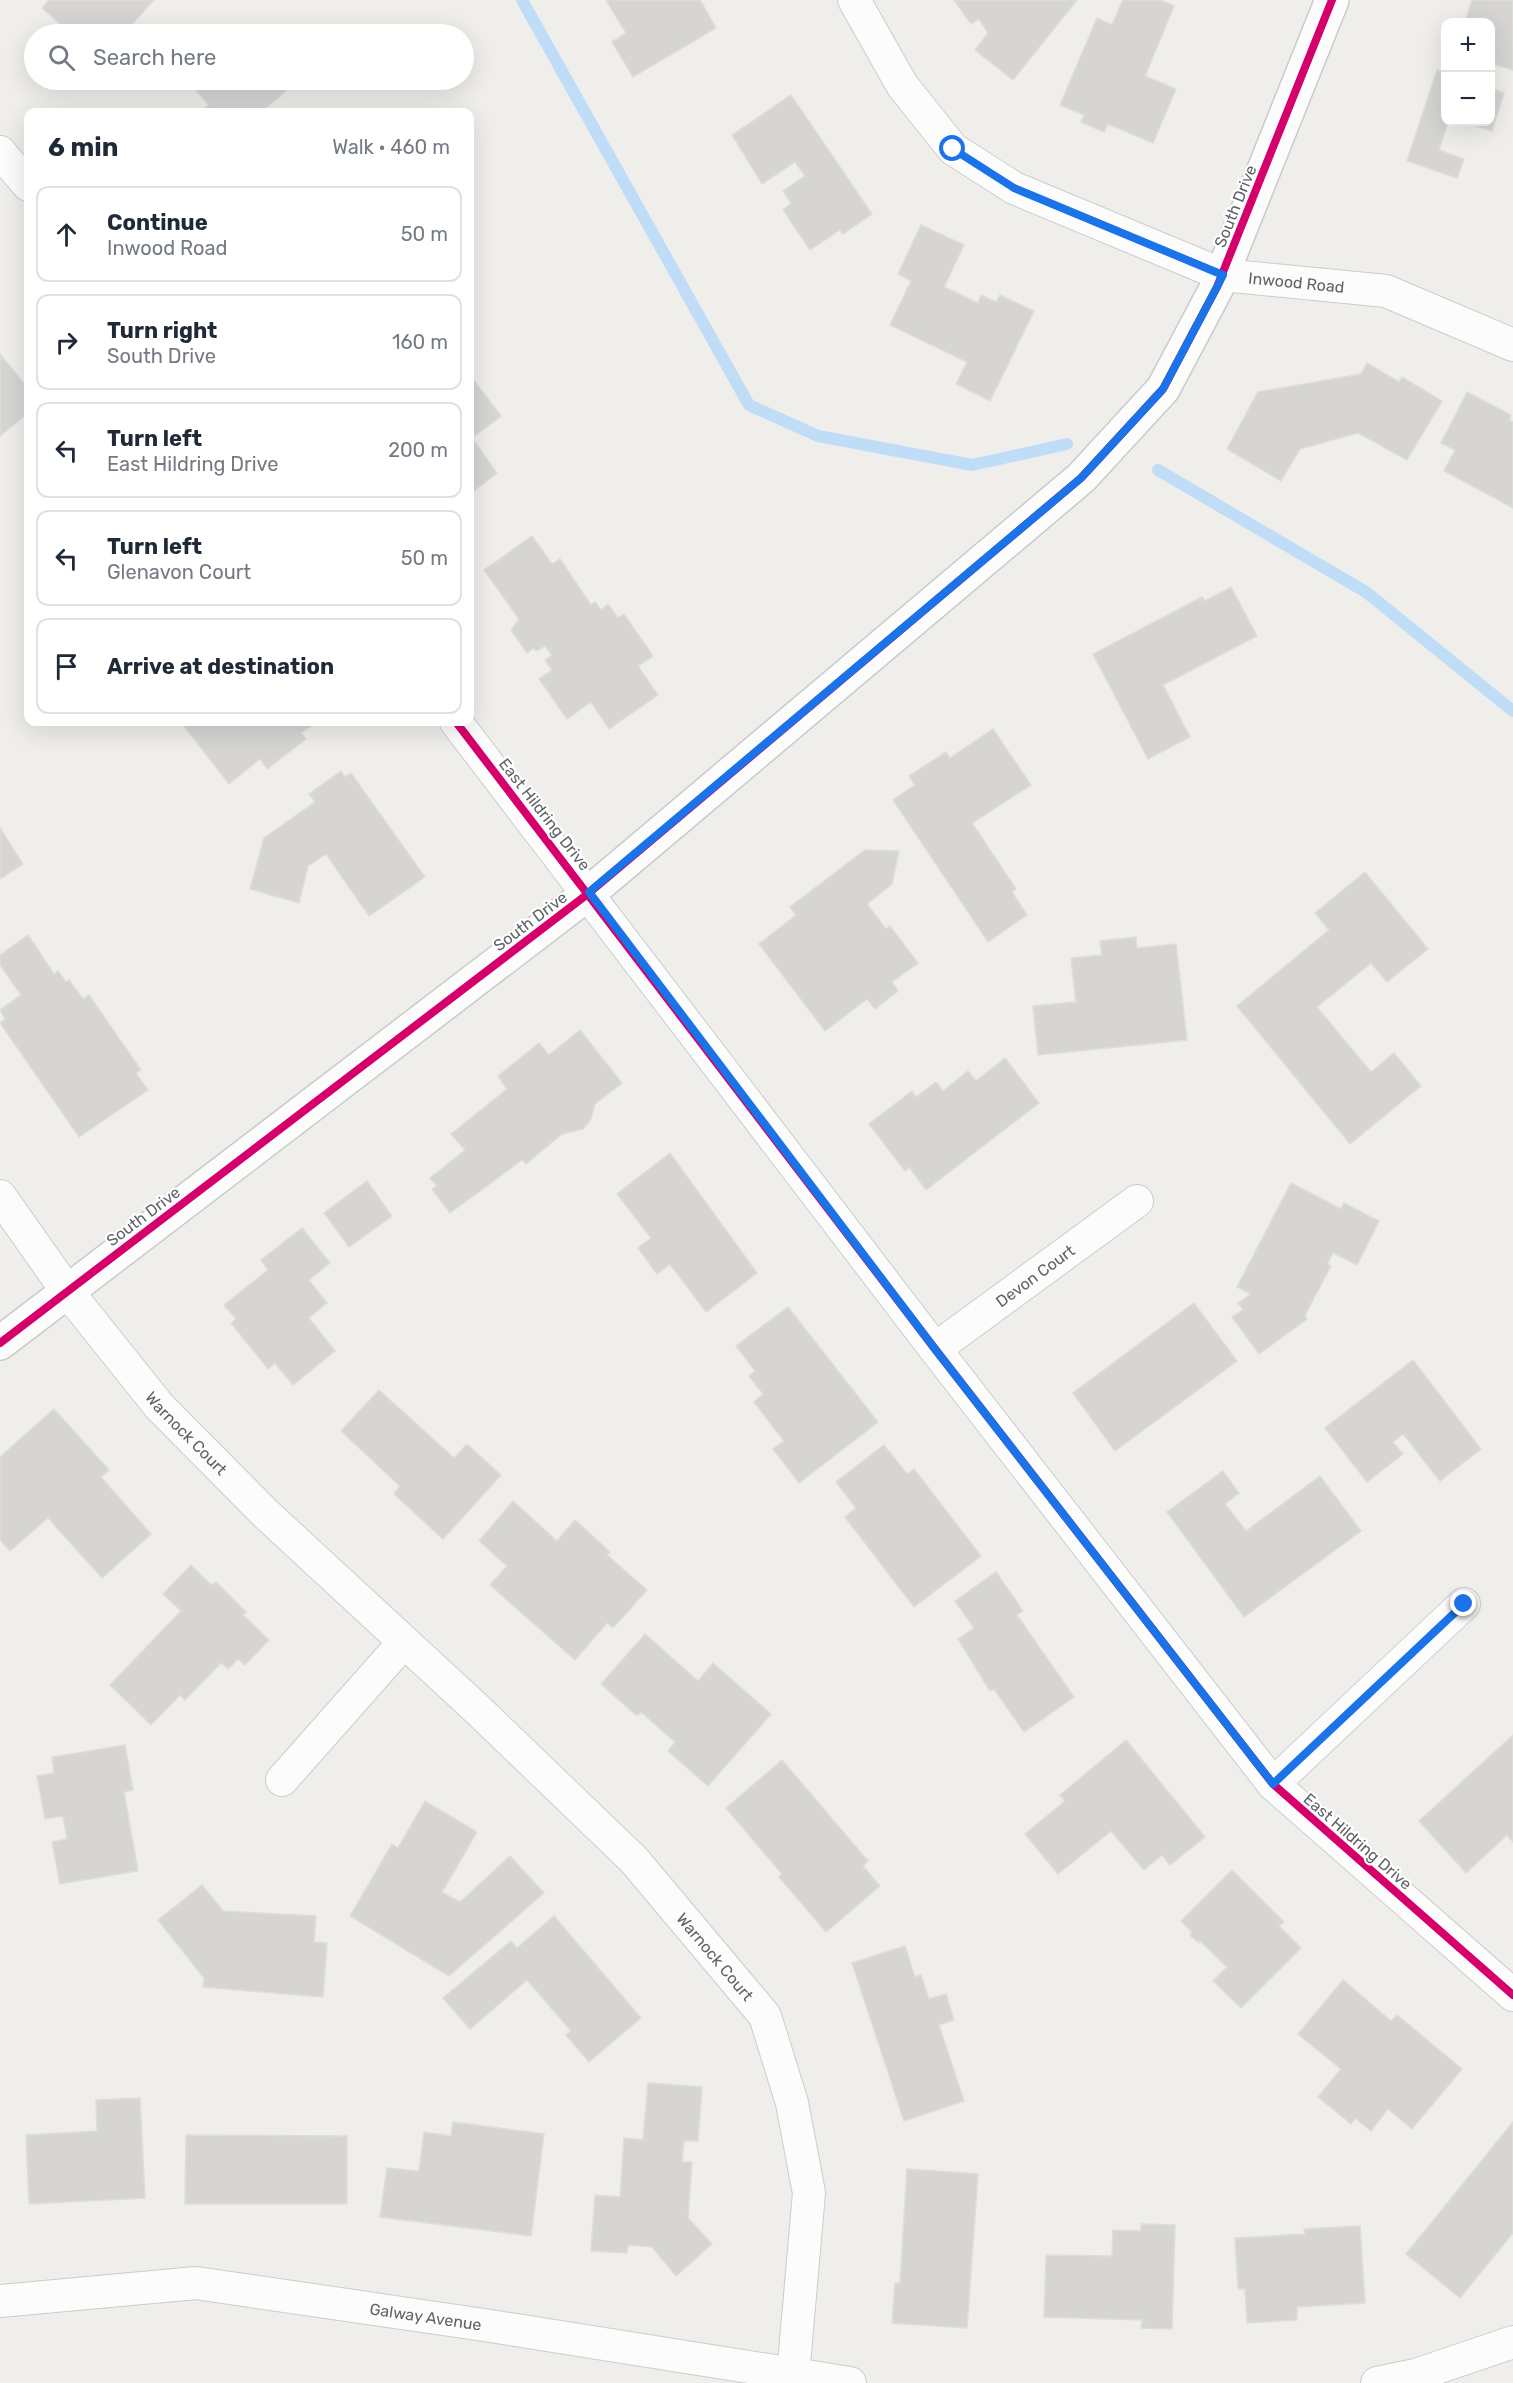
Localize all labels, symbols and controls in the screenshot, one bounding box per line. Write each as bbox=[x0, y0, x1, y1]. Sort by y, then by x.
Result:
map controls bbox=[1441, 18, 1495, 126]
button: + bbox=[1441, 18, 1495, 72]
search box bbox=[24, 24, 474, 90]
icon: search bbox=[45, 41, 78, 74]
text: Search here bbox=[93, 44, 216, 71]
button: − bbox=[1441, 72, 1495, 126]
text: 6 min bbox=[48, 132, 118, 163]
text: Walk · 460 m bbox=[332, 135, 450, 159]
route start bbox=[939, 135, 965, 161]
street label: South Drive bbox=[1210, 162, 1261, 250]
text: Continue bbox=[107, 209, 208, 236]
icon: ahead bbox=[50, 218, 83, 251]
text: 50 m bbox=[401, 222, 448, 246]
text: Inwood Road bbox=[107, 236, 227, 260]
street label: Inwood Road bbox=[1247, 269, 1345, 297]
text: Turn right bbox=[107, 317, 217, 344]
icon: right bbox=[50, 326, 83, 359]
text: 160 m bbox=[392, 330, 448, 354]
text: South Drive bbox=[107, 344, 216, 368]
text: Turn left bbox=[107, 425, 202, 452]
icon: left bbox=[50, 434, 83, 467]
text: 200 m bbox=[388, 438, 448, 462]
text: East Hildring Drive bbox=[107, 452, 278, 476]
text: Turn left bbox=[107, 533, 202, 560]
icon: left bbox=[50, 542, 83, 575]
text: 50 m bbox=[401, 546, 448, 570]
text: Glenavon Court bbox=[107, 560, 251, 584]
icon: arrive bbox=[50, 650, 83, 683]
text: Arrive at destination bbox=[107, 653, 334, 680]
street label: East Hildring Drive bbox=[495, 754, 594, 874]
street label: South Drive bbox=[490, 888, 571, 955]
street label: South Drive bbox=[103, 1183, 184, 1250]
street label: Devon Court bbox=[992, 1241, 1078, 1311]
street label: Warnock Court bbox=[141, 1388, 231, 1479]
route end bbox=[1450, 1590, 1476, 1616]
street label: East Hildring Drive bbox=[1300, 1789, 1416, 1894]
street label: Warnock Court bbox=[673, 1909, 757, 2005]
street label: Galway Avenue bbox=[368, 2299, 483, 2335]

